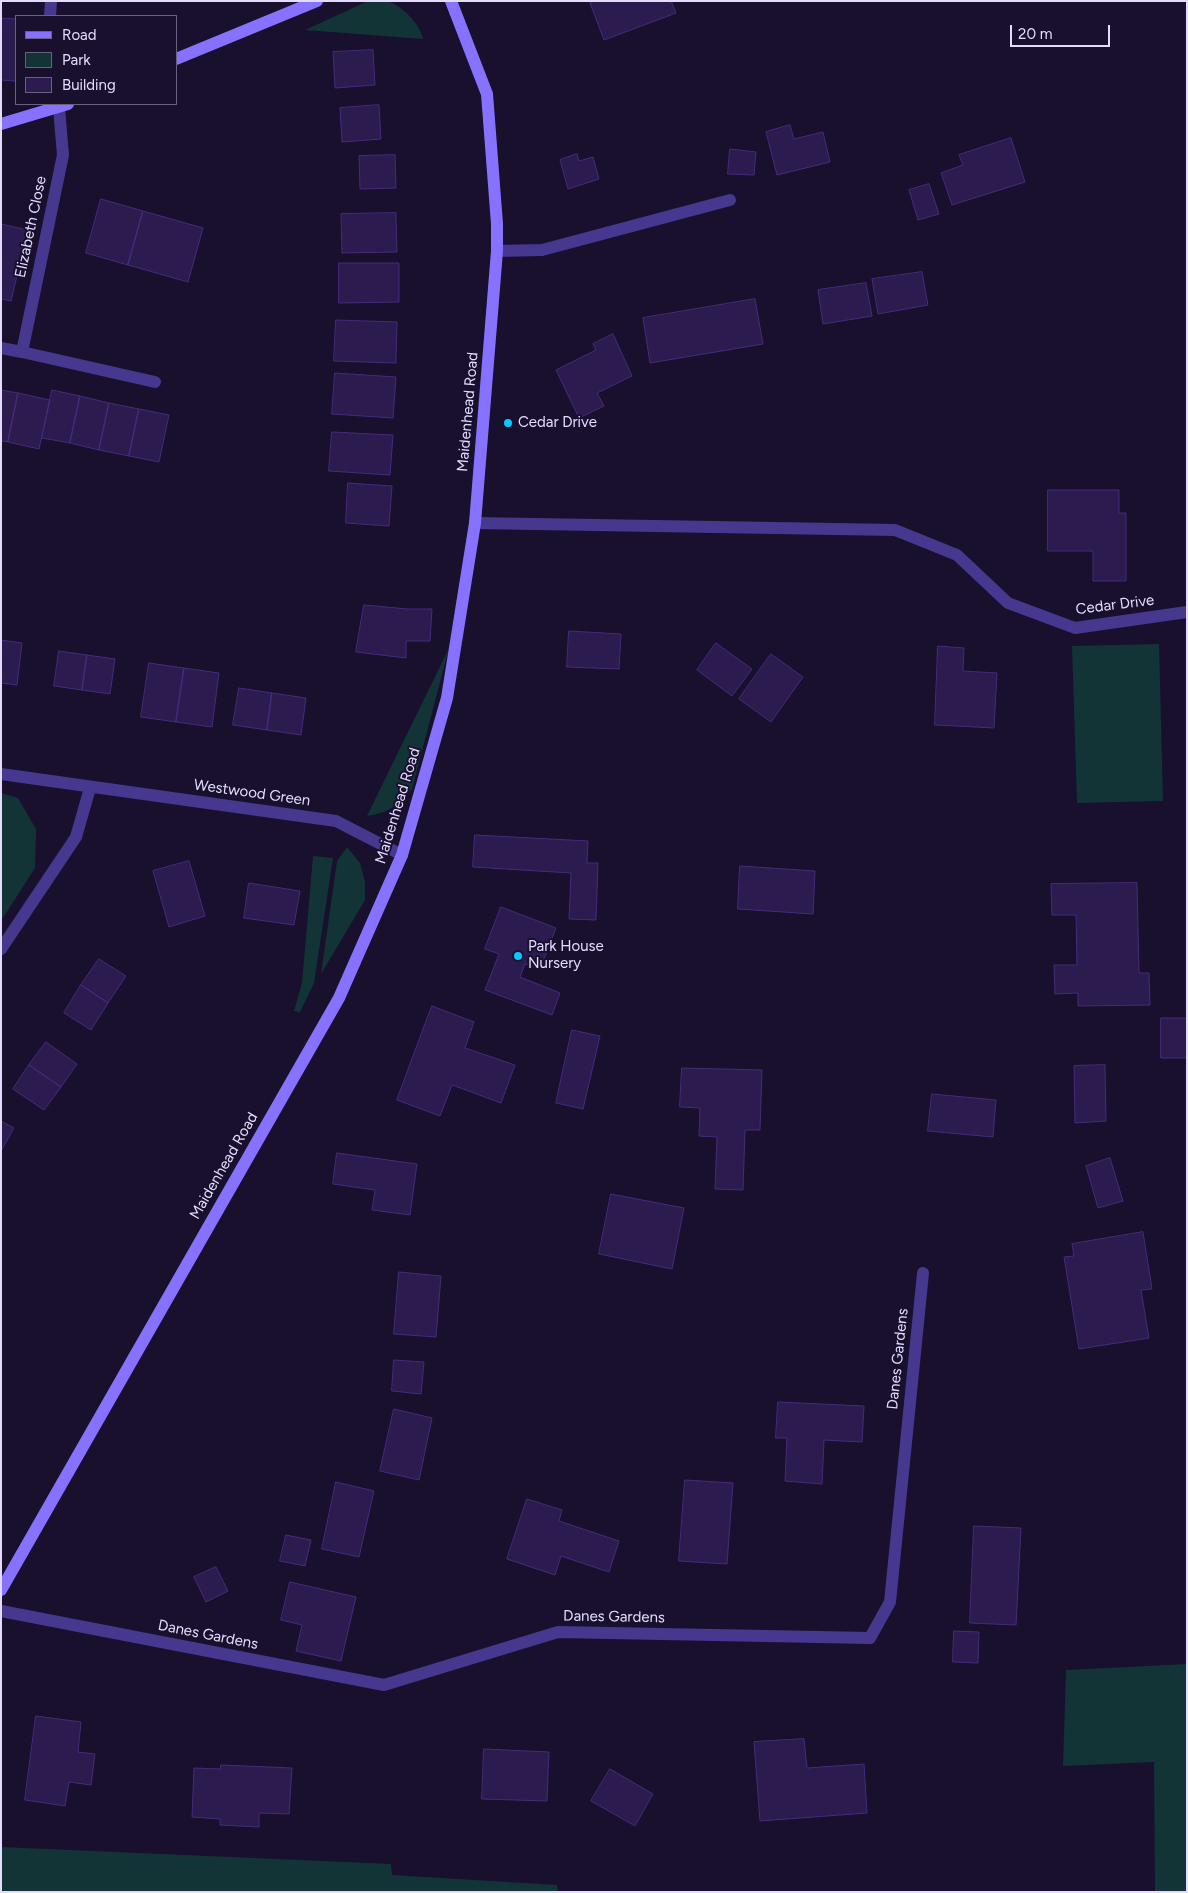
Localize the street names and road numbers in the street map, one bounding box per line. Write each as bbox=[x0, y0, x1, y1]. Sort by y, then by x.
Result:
street label: Elizabeth Close bbox=[11, 175, 51, 279]
street label: Maidenhead Road bbox=[454, 351, 482, 473]
street label: Cedar Drive bbox=[1075, 591, 1155, 619]
street label: Maidenhead Road bbox=[372, 746, 424, 866]
street label: Westwood Green bbox=[193, 776, 311, 810]
street label: Maidenhead Road bbox=[186, 1109, 262, 1223]
street label: Danes Gardens bbox=[884, 1307, 912, 1411]
street label: Danes Gardens bbox=[563, 1607, 665, 1627]
street label: Danes Gardens bbox=[156, 1616, 260, 1654]

